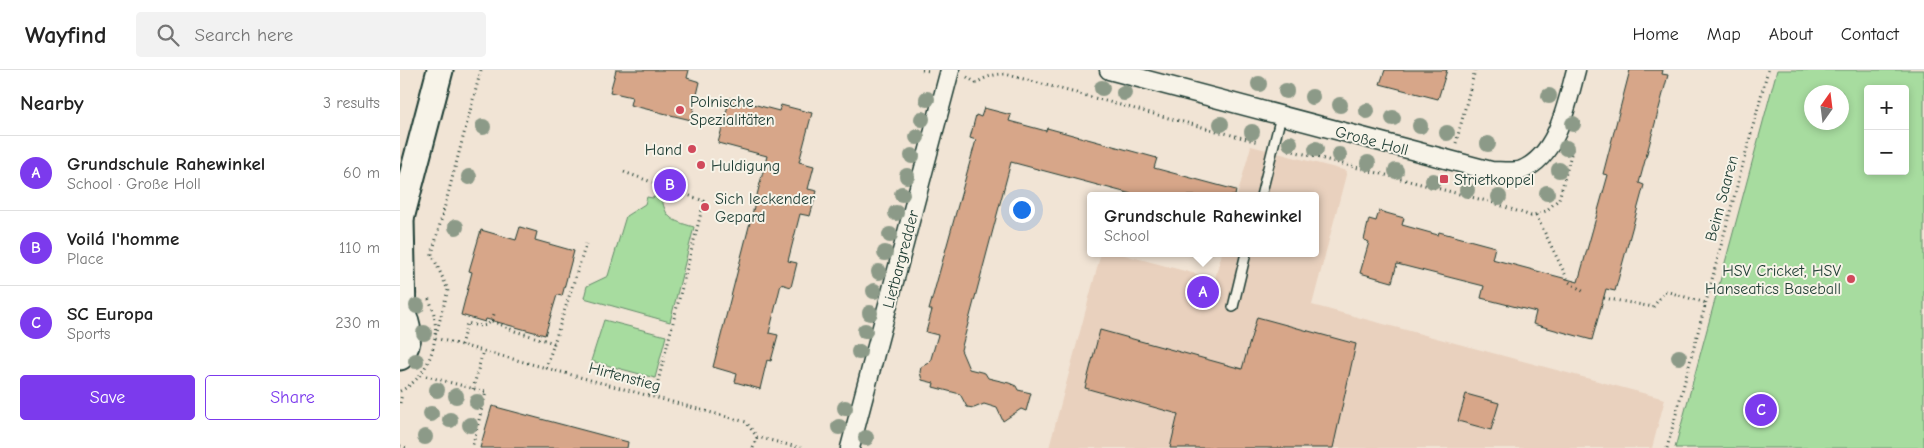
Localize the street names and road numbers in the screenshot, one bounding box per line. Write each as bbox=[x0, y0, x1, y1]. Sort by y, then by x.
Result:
street label: Große Holl bbox=[1333, 123, 1410, 159]
street label: Beim Saaren bbox=[1702, 153, 1742, 243]
street label: Lietbargredder bbox=[879, 208, 923, 310]
street label: Hirtenstieg bbox=[587, 359, 663, 395]

